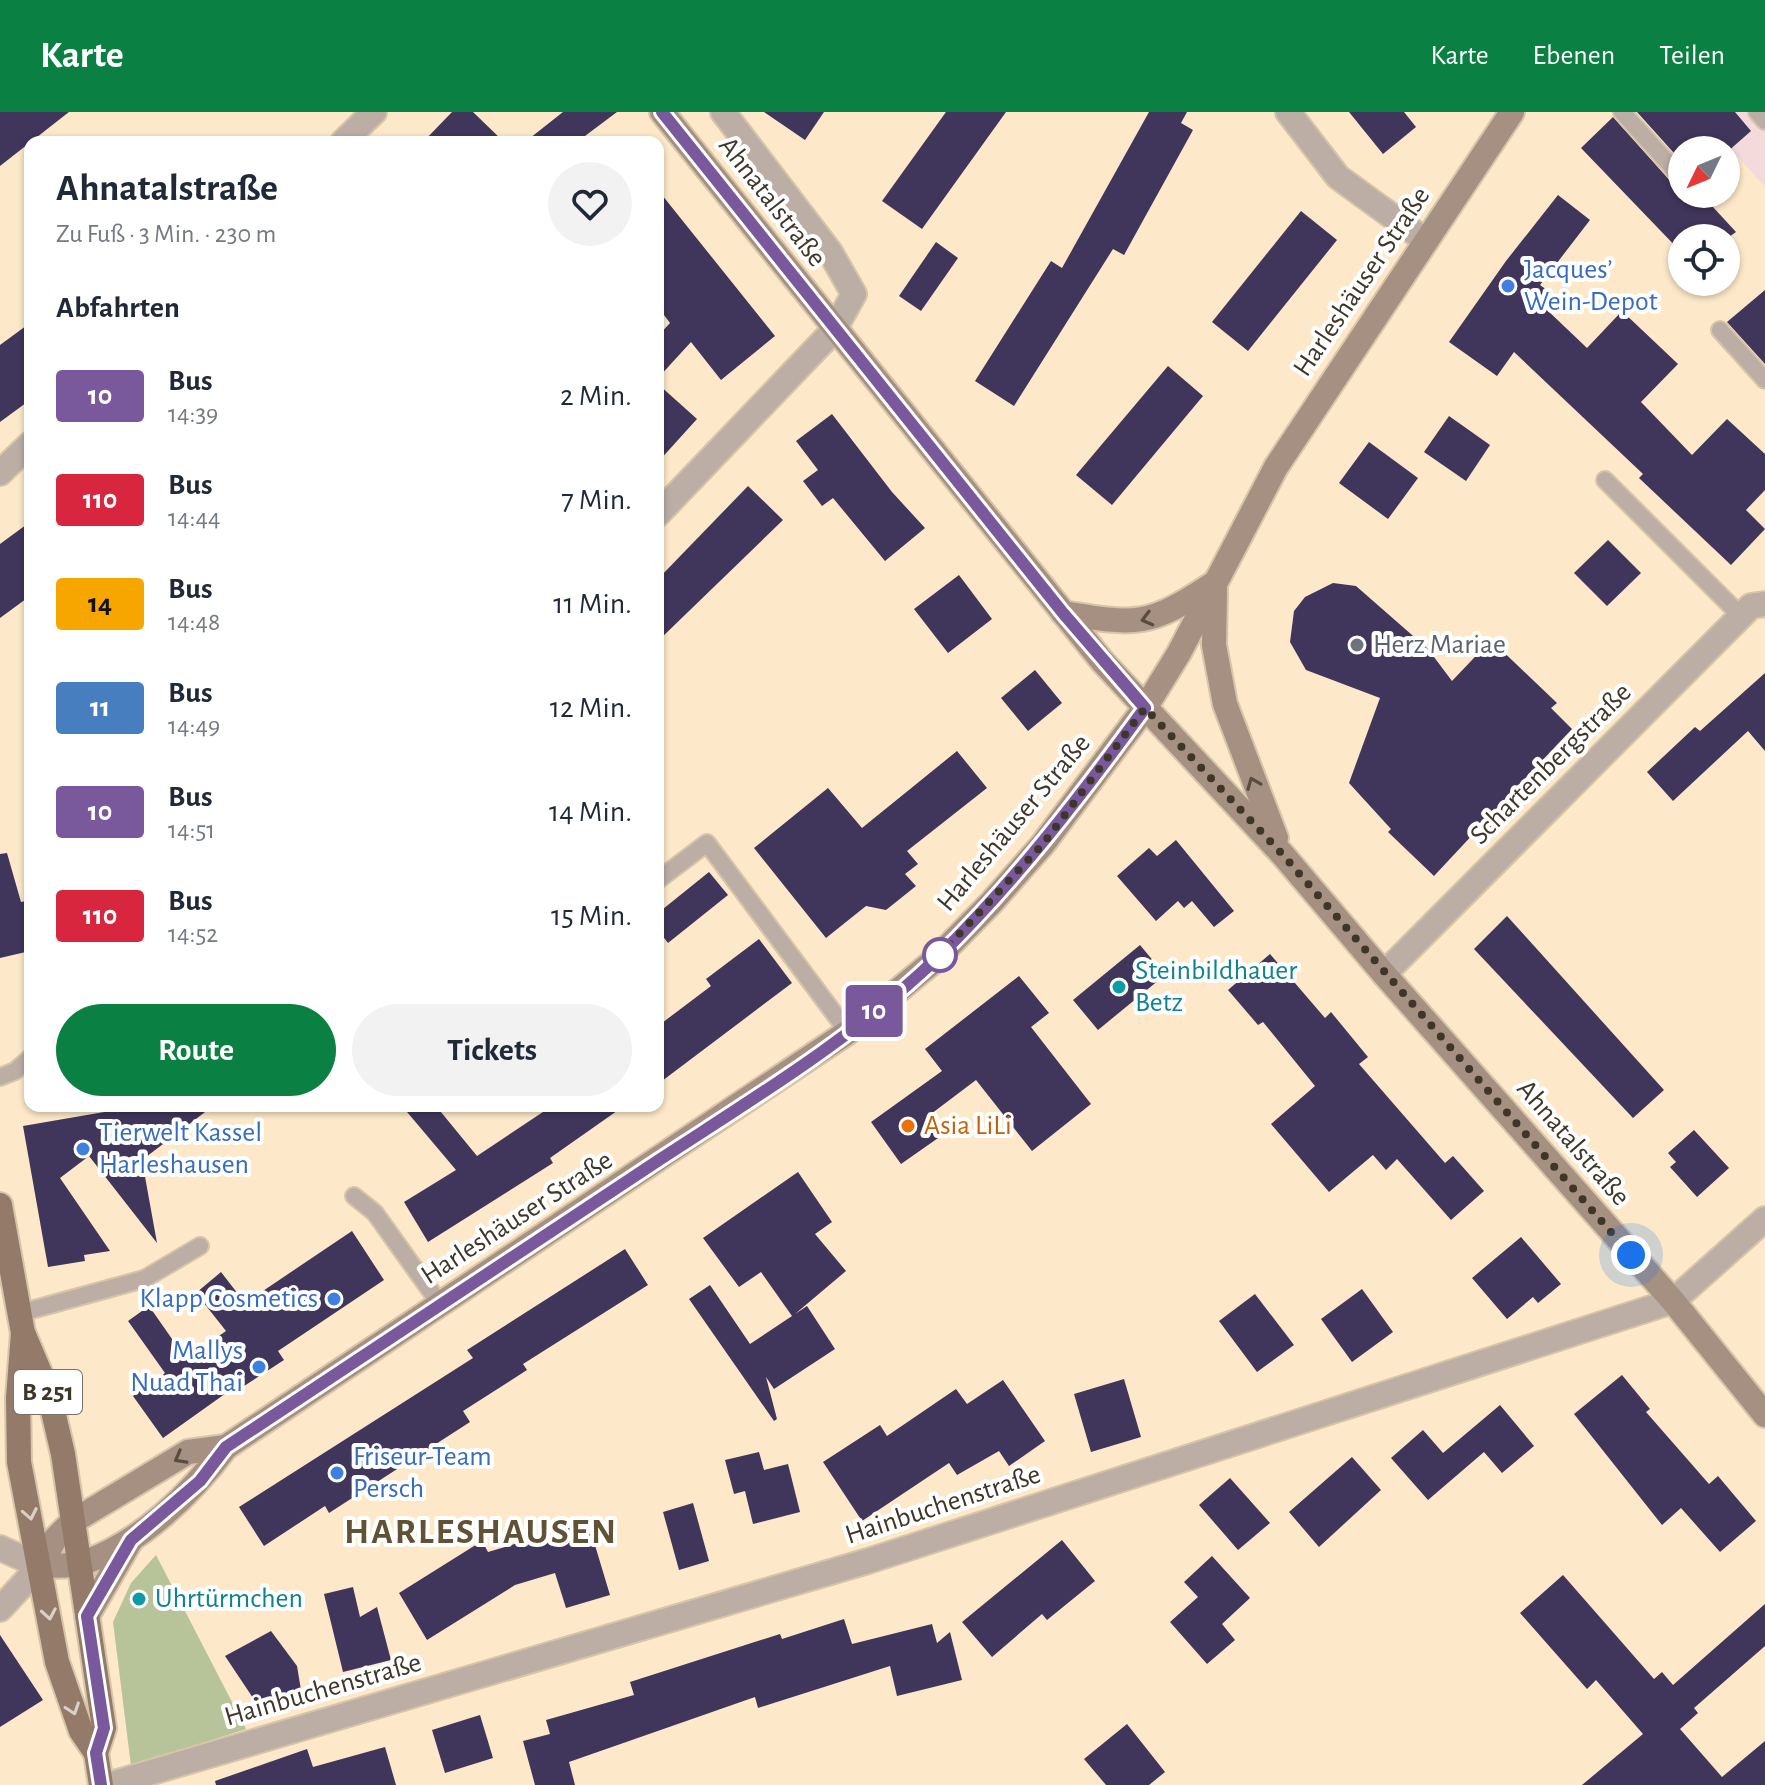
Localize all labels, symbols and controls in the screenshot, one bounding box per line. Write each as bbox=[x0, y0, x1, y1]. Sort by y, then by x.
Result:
text: Karte bbox=[40, 37, 124, 75]
text: Karte bbox=[1430, 42, 1489, 70]
text: Ebenen bbox=[1533, 42, 1615, 70]
text: Teilen bbox=[1659, 42, 1725, 70]
street label: Ahnatalstraße bbox=[713, 132, 831, 272]
north arrow bbox=[1668, 136, 1740, 208]
map controls bbox=[1668, 136, 1740, 296]
button: heart bbox=[548, 162, 632, 246]
text: Ahnatalstraße bbox=[56, 170, 278, 208]
street label: Harleshäuser Straße bbox=[1288, 182, 1436, 382]
text: Zu Fuß · 3 Min. · 230 m bbox=[56, 221, 276, 247]
button: locate bbox=[1668, 224, 1740, 296]
place label: Jacques’ Wein-Depot bbox=[1524, 256, 1658, 316]
marker: Jacques’ Wein-Depot bbox=[1499, 277, 1517, 295]
text: Abfahrten bbox=[56, 293, 180, 323]
text: Bus bbox=[168, 366, 213, 396]
text: 2 Min. bbox=[560, 381, 632, 411]
text: 10 bbox=[88, 382, 112, 410]
text: 14:39 bbox=[168, 401, 218, 427]
text: Bus bbox=[168, 470, 213, 500]
text: 7 Min. bbox=[561, 485, 632, 515]
text: 110 bbox=[83, 486, 117, 514]
text: 14:44 bbox=[168, 505, 220, 531]
text: Bus bbox=[168, 574, 213, 604]
text: 11 Min. bbox=[553, 589, 632, 619]
text: 14 bbox=[88, 590, 112, 618]
text: 14:48 bbox=[168, 609, 220, 635]
one-way arrow bbox=[1140, 609, 1154, 626]
place label: Herz Mariae bbox=[1373, 631, 1506, 659]
marker: Herz Mariae bbox=[1348, 636, 1366, 654]
text: Bus bbox=[168, 678, 213, 708]
street label: Schartenbergstraße bbox=[1465, 678, 1637, 850]
text: 12 Min. bbox=[550, 693, 632, 723]
text: 11 bbox=[90, 694, 110, 722]
text: 14:49 bbox=[168, 713, 220, 739]
street label: Harleshäuser Straße bbox=[932, 729, 1096, 917]
one-way arrow bbox=[1246, 777, 1262, 791]
text: Bus bbox=[168, 782, 213, 812]
text: 14 Min. bbox=[549, 797, 632, 827]
text: 10 bbox=[88, 798, 112, 826]
text: 14:51 bbox=[168, 817, 215, 843]
text: Bus bbox=[168, 886, 213, 916]
text: 15 Min. bbox=[551, 901, 632, 931]
text: 110 bbox=[83, 902, 117, 930]
text: 14:52 bbox=[168, 921, 218, 947]
unlabelled marker bbox=[923, 938, 957, 972]
place label: Steinbildhauer Betz bbox=[1135, 957, 1297, 1017]
marker: Steinbildhauer Betz bbox=[1110, 978, 1128, 996]
line badge: 10 bbox=[838, 985, 910, 1037]
text: 10 bbox=[862, 997, 886, 1025]
button: Route bbox=[56, 1004, 336, 1096]
button: Tickets bbox=[352, 1004, 632, 1096]
street label: Ahnatalstraße bbox=[1511, 1075, 1635, 1211]
place label: Asia LiLi bbox=[924, 1112, 1012, 1140]
marker: Asia LiLi bbox=[899, 1117, 917, 1135]
place label: Tierwelt Kassel Harleshausen bbox=[99, 1119, 262, 1179]
marker: Tierwelt Kassel Harleshausen bbox=[74, 1140, 92, 1158]
street label: Harleshäuser Straße bbox=[416, 1146, 618, 1290]
your location bbox=[1611, 1235, 1651, 1275]
place label: Klapp Cosmetics bbox=[139, 1285, 318, 1313]
marker: Klapp Cosmetics bbox=[325, 1290, 343, 1308]
place label: Mallys Nuad Thai bbox=[130, 1337, 243, 1397]
marker: Mallys Nuad Thai bbox=[250, 1358, 268, 1376]
road number: B 251 bbox=[14, 1370, 82, 1414]
place label: Friseur-Team Persch bbox=[353, 1443, 492, 1503]
one-way arrow bbox=[174, 1449, 188, 1464]
street label: Hainbuchenstraße bbox=[842, 1460, 1044, 1550]
marker: Friseur-Team Persch bbox=[328, 1464, 346, 1482]
one-way arrow bbox=[20, 1507, 37, 1521]
district label: HARLESHAUSEN bbox=[344, 1514, 618, 1550]
place label: Uhrtürmchen bbox=[155, 1585, 303, 1613]
marker: Uhrtürmchen bbox=[130, 1590, 148, 1608]
one-way arrow bbox=[39, 1607, 56, 1620]
street label: Hainbuchenstraße bbox=[221, 1648, 425, 1732]
one-way arrow bbox=[64, 1701, 80, 1715]

